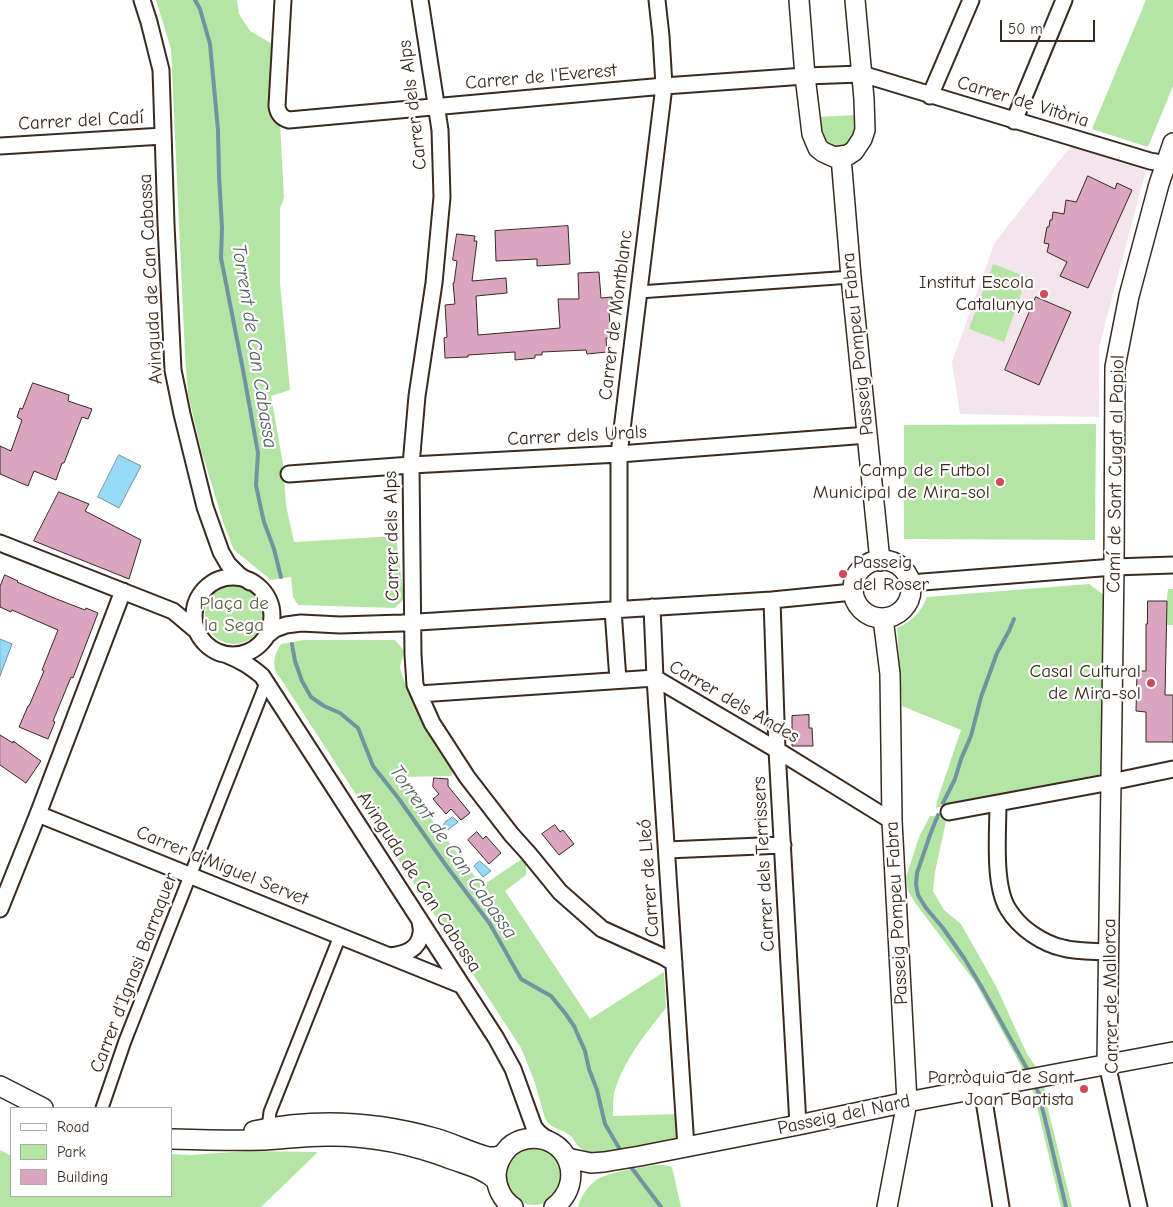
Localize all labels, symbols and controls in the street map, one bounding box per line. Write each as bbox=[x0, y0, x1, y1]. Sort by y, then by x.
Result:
scale bar bbox=[1003, 10, 1098, 42]
text: 50 m bbox=[1008, 20, 1043, 38]
street label: Carrer dels Alps bbox=[394, 39, 432, 171]
street label: Carrer de l'Everest bbox=[464, 59, 618, 95]
street label: Carrer de Vitòria bbox=[954, 71, 1092, 133]
street label: Carrer del Cadí bbox=[18, 106, 144, 136]
street label: Avinguda de Can Cabassa bbox=[134, 173, 168, 385]
street label: Carrer de Montblanc bbox=[594, 229, 638, 401]
water label: Torrent de Can Cabassa bbox=[226, 242, 282, 450]
street label: Passeig Pompeu Fabra bbox=[837, 251, 879, 437]
place label: Institut Escola Catalunya bbox=[919, 272, 1034, 316]
marker: Institut Escola Catalunya bbox=[1038, 288, 1050, 300]
street label: Camí de Sant Cugat al Papiol bbox=[1103, 355, 1129, 593]
street label: Carrer dels Urals bbox=[507, 421, 647, 451]
place label: Camp de Futbol Municipal de Mira-sol bbox=[813, 460, 990, 504]
street label: Carrer dels Alps bbox=[379, 470, 405, 602]
marker: Camp de Futbol Municipal de Mira-sol bbox=[994, 476, 1006, 488]
place label: Passeig del Roser bbox=[853, 552, 929, 596]
marker: Passeig del Roser bbox=[837, 568, 849, 580]
park label: Plaça de la Sega bbox=[199, 593, 269, 637]
street label: Carrer dels Andes bbox=[665, 655, 803, 749]
place label: Casal Cultural de Mira-sol bbox=[1030, 661, 1141, 705]
marker: Casal Cultural de Mira-sol bbox=[1145, 677, 1157, 689]
water label: Torrent de Can Cabassa bbox=[384, 760, 522, 944]
street label: Carrer dels Terrissers bbox=[748, 776, 780, 952]
street label: Avinguda de Can Cabassa bbox=[352, 787, 486, 977]
street label: Carrer de Lleó bbox=[633, 818, 665, 938]
street label: Carrer d'Miguel Servet bbox=[133, 821, 311, 911]
street label: Passeig Pompeu Fabra bbox=[881, 821, 913, 1005]
street label: Carrer d'Ignasi Barraquer bbox=[85, 870, 183, 1076]
street label: Carrer de Mallorca bbox=[1098, 918, 1124, 1074]
place label: Parròquia de Sant Joan Baptista bbox=[928, 1067, 1074, 1111]
marker: Parròquia de Sant Joan Baptista bbox=[1078, 1083, 1090, 1095]
street label: Passeig del Nard bbox=[776, 1090, 912, 1140]
legend bbox=[10, 1107, 172, 1197]
text: Road bbox=[57, 1118, 89, 1136]
text: Park bbox=[57, 1143, 86, 1161]
text: Building bbox=[57, 1168, 108, 1186]

